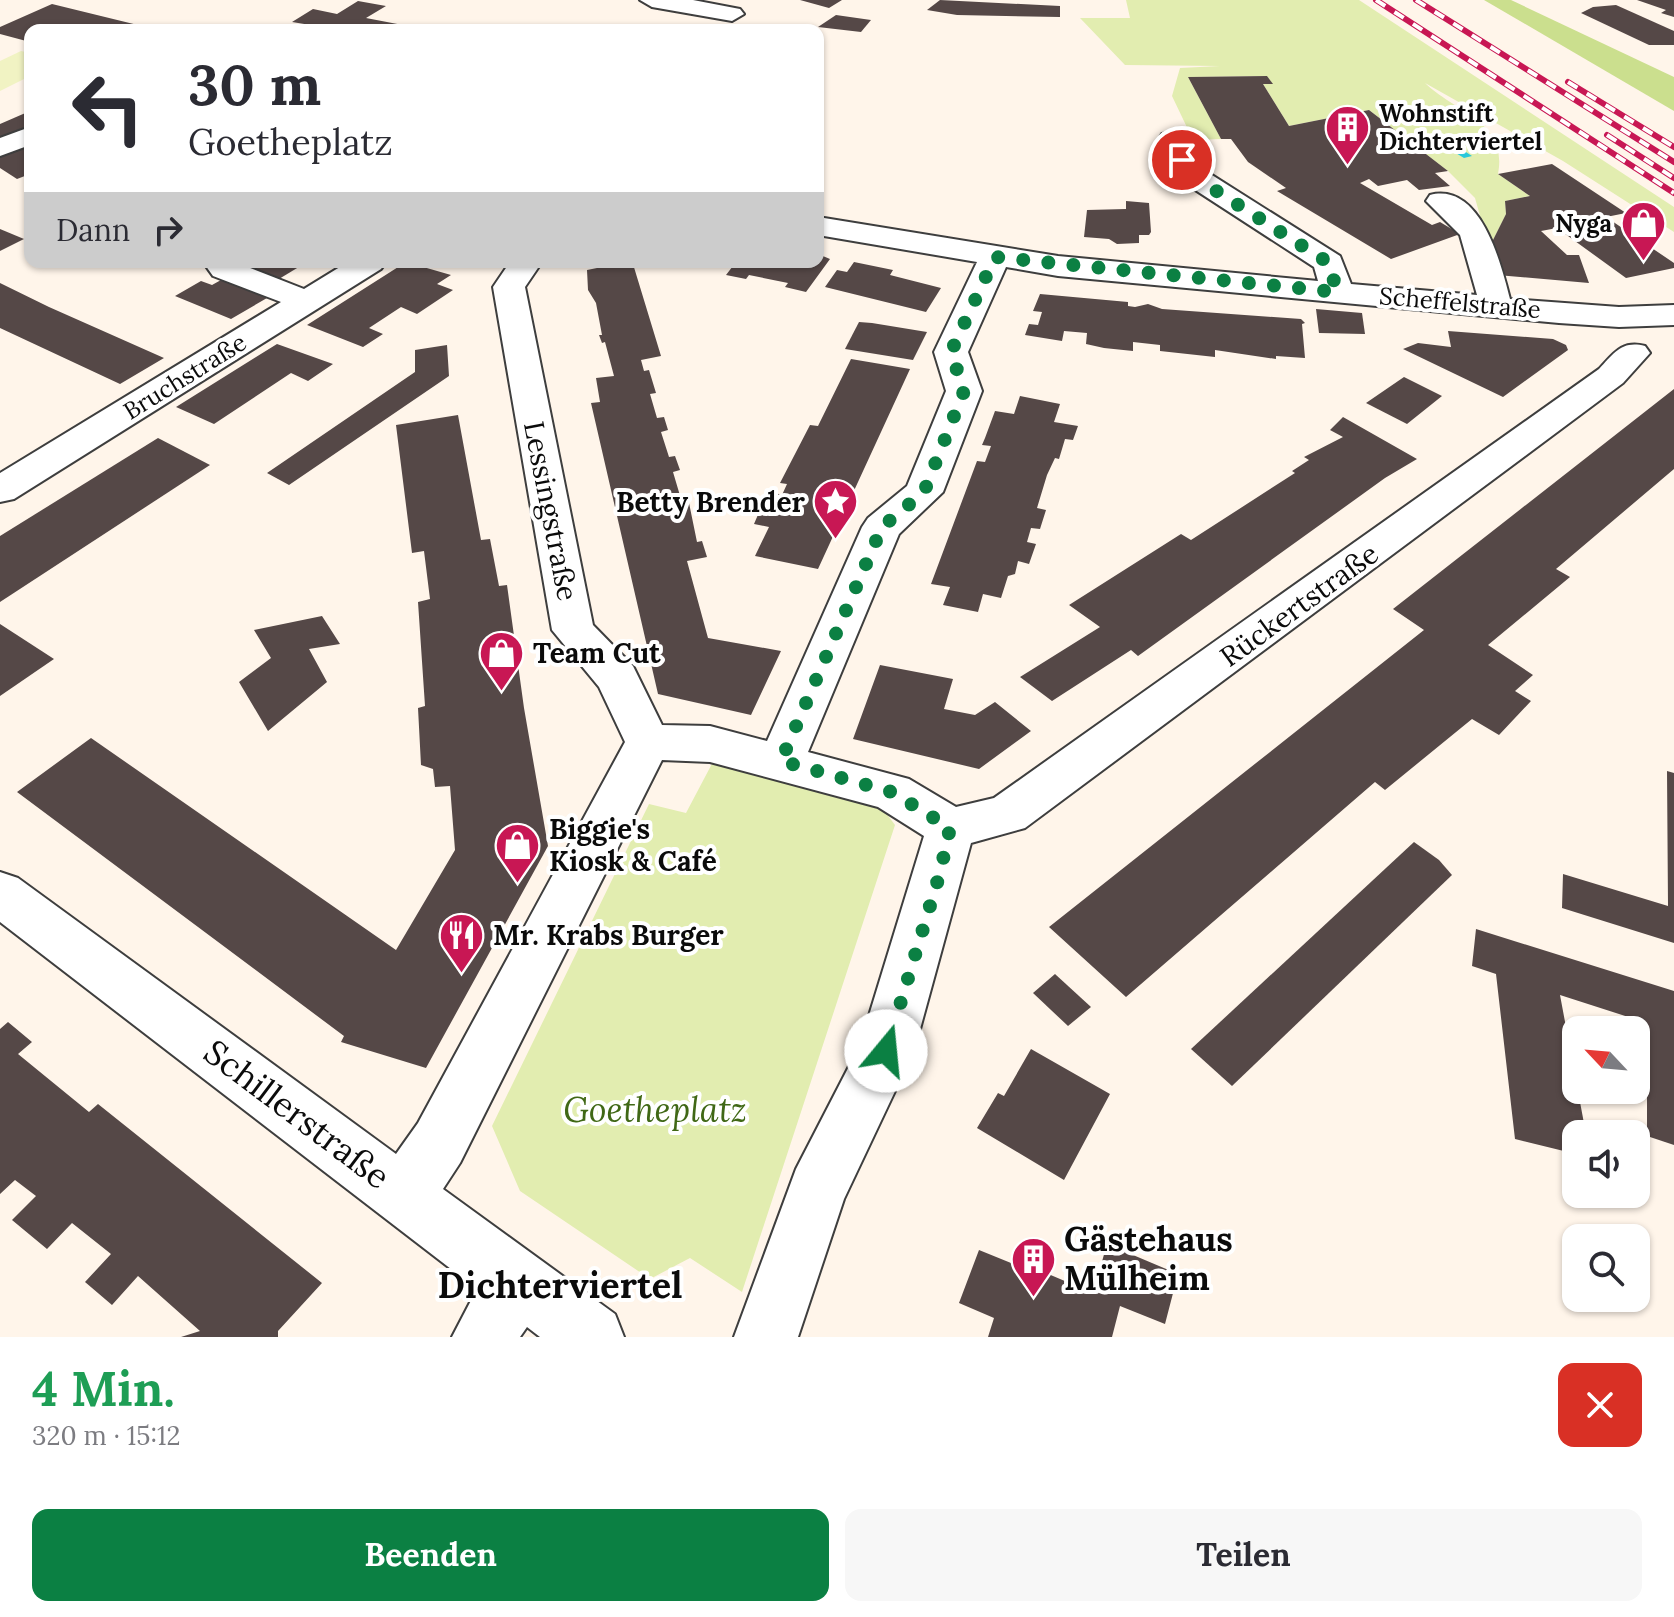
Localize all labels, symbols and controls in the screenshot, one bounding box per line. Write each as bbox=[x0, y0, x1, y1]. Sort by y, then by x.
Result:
text: 30 m bbox=[188, 49, 321, 120]
icon: left bbox=[56, 56, 160, 160]
place label: Wohnstift Dichterviertel bbox=[1379, 98, 1542, 157]
building icon: Wohnstift Dichterviertel bbox=[1324, 104, 1372, 167]
text: Goetheplatz bbox=[188, 119, 393, 165]
pin bbox=[1148, 126, 1216, 194]
icon: arrive bbox=[1160, 138, 1204, 182]
shop icon: Nyga bbox=[1619, 200, 1667, 263]
icon: right bbox=[146, 208, 190, 252]
place label: Nyga bbox=[1555, 208, 1612, 239]
text: Dann bbox=[56, 211, 130, 249]
street label: Scheffelstraße bbox=[1378, 280, 1542, 325]
street label: Bruchstraße bbox=[118, 327, 252, 427]
street label: Lessingstraße bbox=[516, 418, 586, 604]
place icon: Betty Brender bbox=[812, 478, 860, 541]
place label: Betty Brender bbox=[616, 484, 806, 520]
street label: Rückertstraße bbox=[1213, 536, 1385, 674]
shop icon: Team Cut bbox=[478, 629, 526, 692]
place label: Team Cut bbox=[533, 635, 661, 671]
place label: Biggie's Kiosk & Café bbox=[549, 811, 717, 879]
shop icon: Biggie's Kiosk & Café bbox=[494, 821, 542, 884]
restaurant icon: Mr. Krabs Burger bbox=[438, 911, 486, 974]
place label: Mr. Krabs Burger bbox=[493, 917, 724, 953]
position arrow bbox=[844, 1009, 928, 1093]
north arrow bbox=[1562, 1016, 1650, 1104]
map controls bbox=[1562, 1016, 1650, 1312]
street label: Schillerstraße bbox=[196, 1030, 399, 1197]
park label: Goetheplatz bbox=[563, 1088, 747, 1131]
button: sound bbox=[1562, 1120, 1650, 1208]
place label: Gästehaus Mülheim bbox=[1064, 1217, 1233, 1299]
button: search bbox=[1562, 1224, 1650, 1312]
building icon: Gästehaus Mülheim bbox=[1009, 1235, 1057, 1298]
district label: Dichterviertel bbox=[438, 1262, 682, 1308]
text: 4 Min. bbox=[32, 1358, 175, 1419]
button: close bbox=[1558, 1363, 1642, 1447]
text: 320 m · 15:12 bbox=[32, 1419, 180, 1452]
button: Beenden bbox=[32, 1509, 829, 1601]
button: Teilen bbox=[845, 1509, 1642, 1601]

